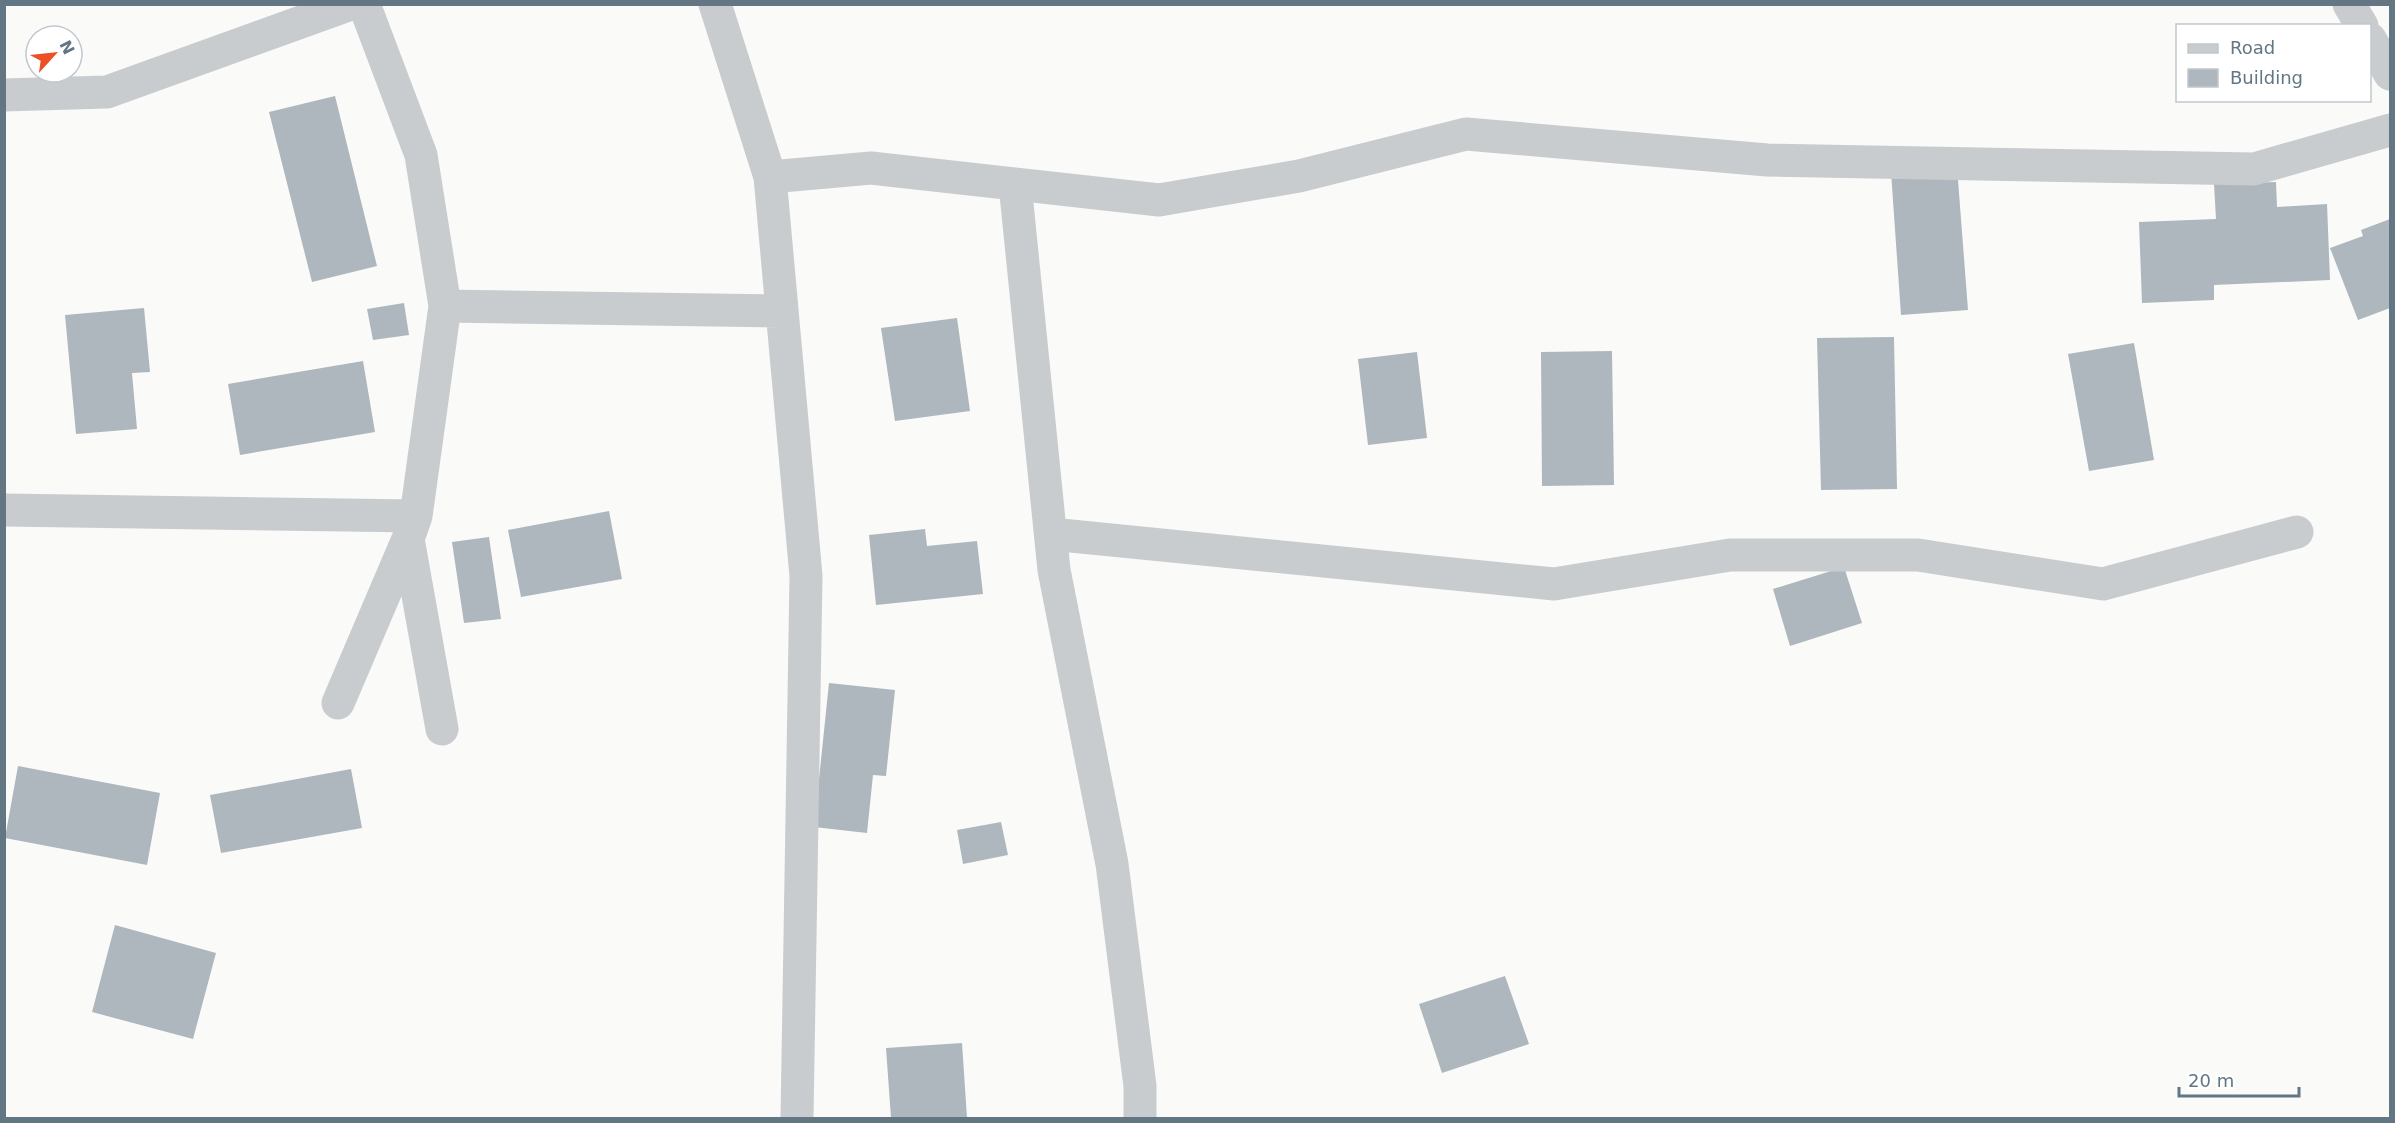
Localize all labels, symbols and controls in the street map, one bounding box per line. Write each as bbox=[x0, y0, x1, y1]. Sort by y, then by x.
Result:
north arrow bbox=[24, 24, 84, 84]
legend bbox=[2176, 24, 2371, 102]
text: N bbox=[55, 37, 78, 58]
text: Road bbox=[2230, 37, 2275, 58]
text: Building bbox=[2230, 67, 2303, 88]
scale bar bbox=[2179, 1060, 2299, 1098]
text: 20 m bbox=[2188, 1070, 2234, 1091]

